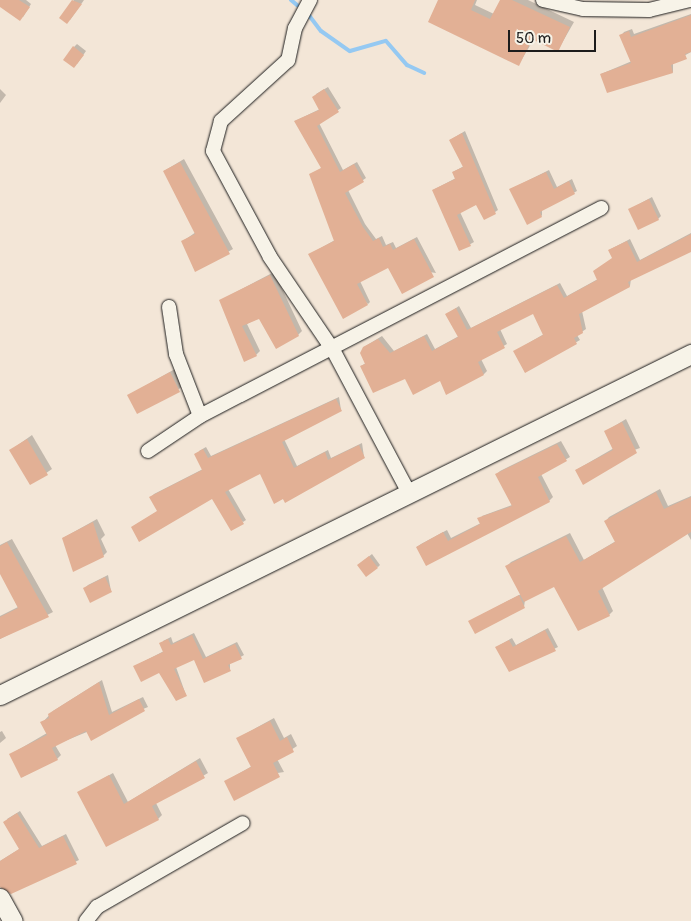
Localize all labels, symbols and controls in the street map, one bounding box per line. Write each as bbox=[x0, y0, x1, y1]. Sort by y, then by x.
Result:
scale bar bbox=[511, 20, 598, 52]
text: 50 m bbox=[516, 29, 551, 48]

